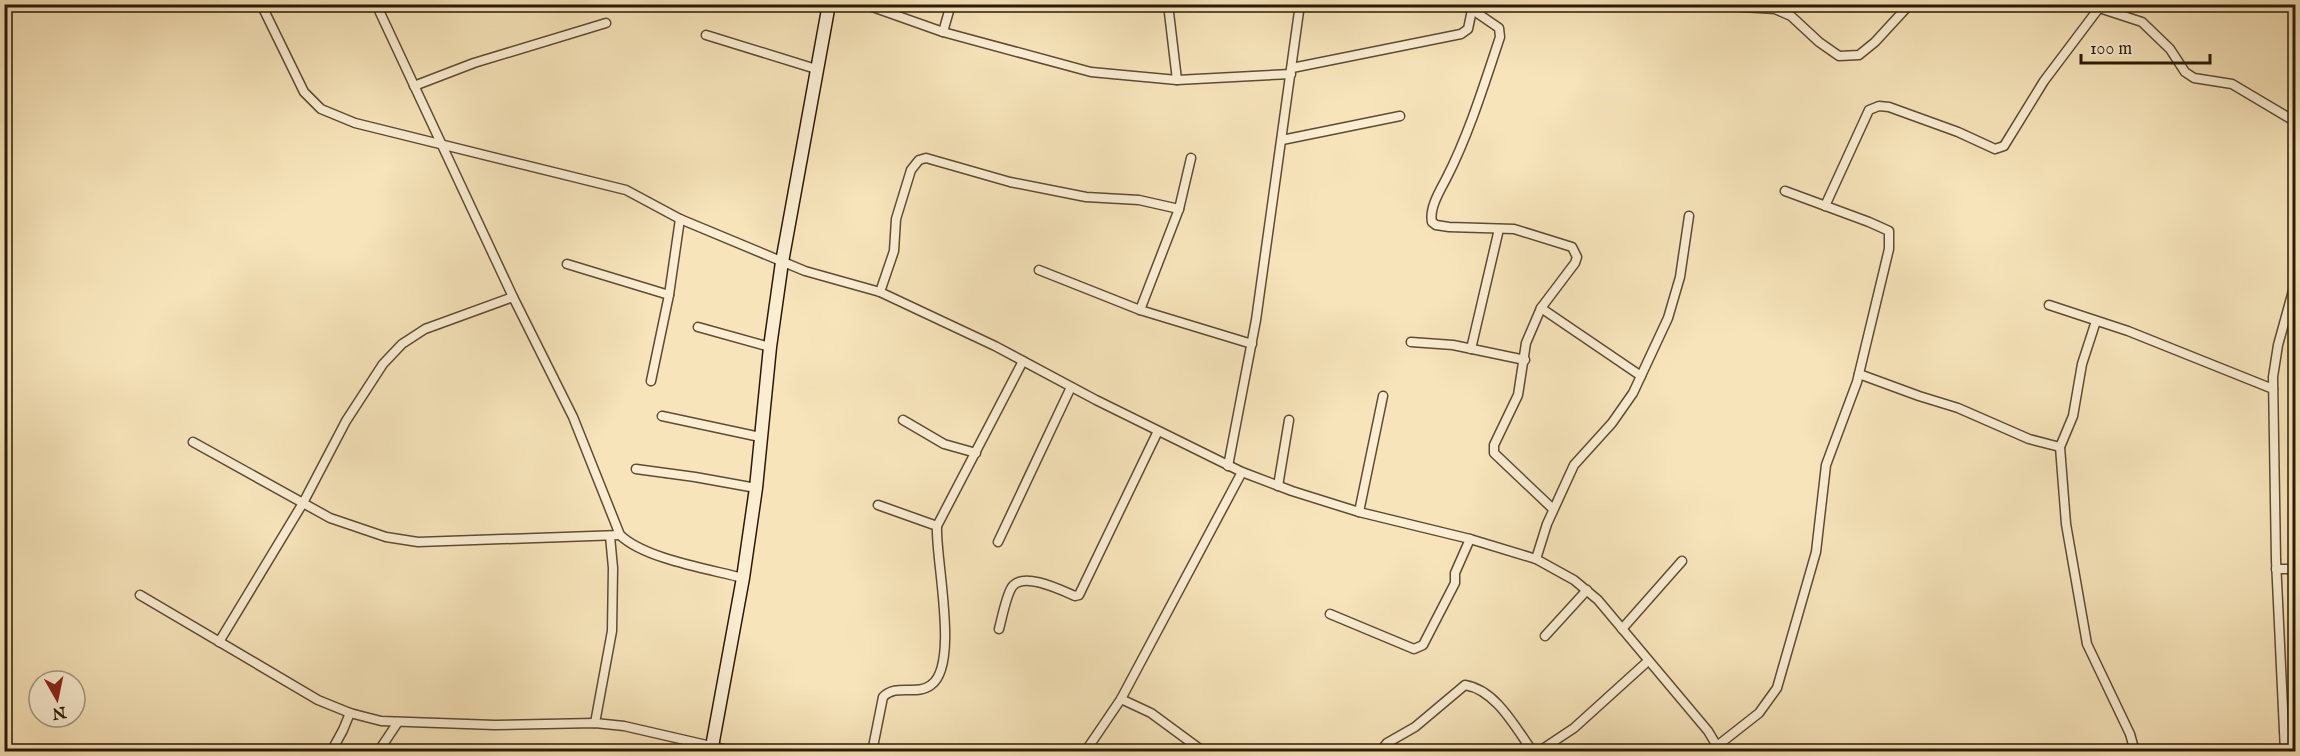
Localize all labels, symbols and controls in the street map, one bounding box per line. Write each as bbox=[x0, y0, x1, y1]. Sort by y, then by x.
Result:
scale bar bbox=[2081, 27, 2210, 65]
text: 100 m bbox=[2090, 38, 2132, 61]
north arrow bbox=[27, 669, 87, 729]
text: N bbox=[50, 701, 68, 723]

